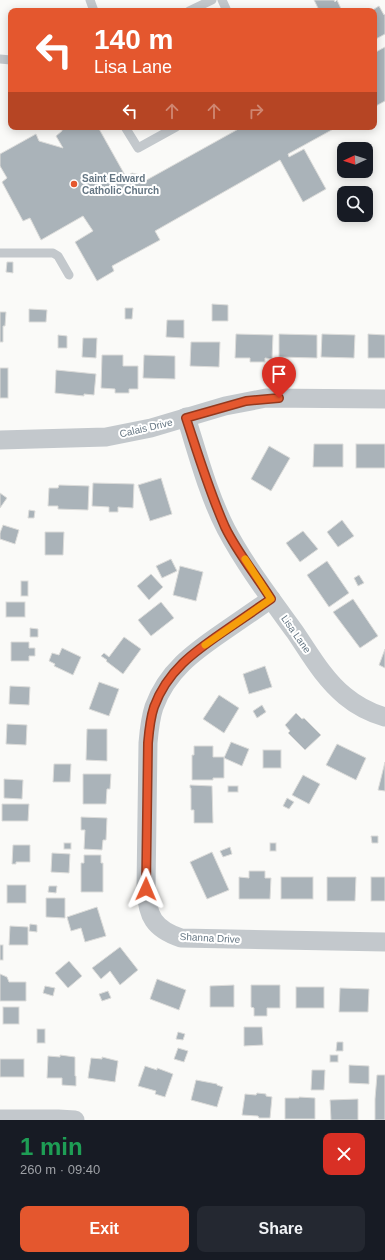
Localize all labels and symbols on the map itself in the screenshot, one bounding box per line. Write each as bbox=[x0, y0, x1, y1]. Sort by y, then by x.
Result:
north arrow bbox=[337, 142, 373, 178]
place label: Saint Edward Catholic Church bbox=[82, 173, 159, 196]
marker: Saint Edward Catholic Church bbox=[69, 179, 79, 189]
pin bbox=[262, 357, 296, 398]
street label: Calais Drive bbox=[119, 416, 174, 439]
street label: Lisa Lane bbox=[279, 613, 313, 655]
position arrow bbox=[125, 868, 167, 910]
street label: Shanna Drive bbox=[179, 931, 241, 945]

